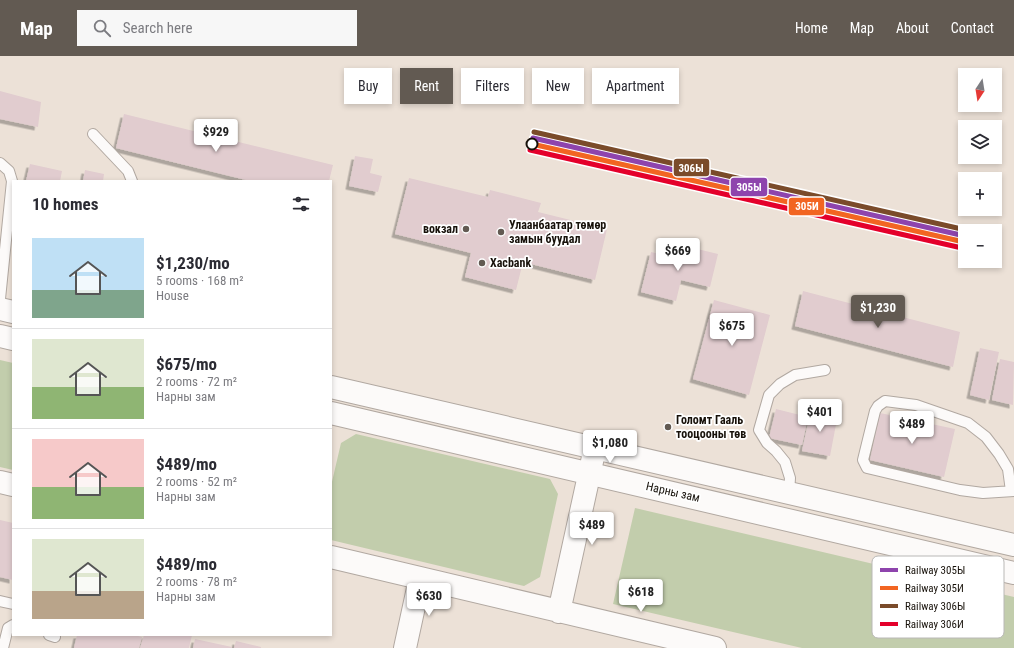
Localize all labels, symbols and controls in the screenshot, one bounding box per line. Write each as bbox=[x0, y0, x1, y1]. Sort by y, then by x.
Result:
search box bbox=[77, 10, 357, 46]
text: Map bbox=[20, 17, 53, 40]
icon: search bbox=[91, 17, 113, 39]
text: Search here bbox=[123, 19, 193, 37]
text: Home bbox=[795, 20, 828, 36]
text: Map bbox=[850, 20, 874, 36]
text: About bbox=[896, 20, 929, 36]
text: Contact bbox=[951, 20, 994, 36]
chip: Buy bbox=[344, 68, 392, 104]
chip: Rent bbox=[400, 68, 453, 104]
chip: Filters bbox=[461, 68, 524, 104]
chip: New bbox=[532, 68, 584, 104]
chip: Apartment bbox=[592, 68, 679, 104]
north arrow bbox=[958, 68, 1002, 112]
map controls bbox=[958, 68, 1002, 268]
pin: $929 bbox=[192, 119, 240, 153]
button: layers bbox=[958, 120, 1002, 164]
text: $929 bbox=[203, 124, 229, 139]
unlabelled marker bbox=[525, 137, 539, 151]
line badge: 306Ы bbox=[673, 158, 710, 177]
text: 306Ы bbox=[678, 162, 704, 175]
button: + bbox=[958, 172, 1002, 216]
line badge: 305Ы bbox=[730, 177, 768, 197]
text: 305Ы bbox=[736, 181, 762, 194]
icon: filters bbox=[290, 193, 312, 215]
text: 10 homes bbox=[32, 194, 98, 214]
line badge: 305И bbox=[788, 197, 825, 216]
text: 305И bbox=[795, 200, 819, 213]
place label: Улаанбаатар төмөр замын буудал bbox=[509, 218, 606, 246]
place label: вокзал bbox=[423, 222, 458, 236]
marker: вокзал bbox=[461, 224, 471, 234]
button: − bbox=[958, 224, 1002, 268]
marker: Улаанбаатар төмөр замын буудал bbox=[496, 227, 506, 237]
pin: $669 bbox=[654, 238, 702, 272]
text: $669 bbox=[665, 243, 691, 258]
text: $1,230/mo bbox=[156, 253, 230, 273]
icon: home bbox=[64, 254, 112, 302]
place label: Xacbank bbox=[490, 256, 531, 270]
marker: Xacbank bbox=[477, 258, 487, 268]
text: 5 rooms · 168 m² bbox=[156, 273, 243, 288]
text: House bbox=[156, 288, 189, 303]
pin: $1,230 bbox=[845, 295, 911, 329]
text: $1,230 bbox=[860, 300, 896, 315]
pin: $675 bbox=[708, 313, 756, 347]
text: $675 bbox=[719, 318, 745, 333]
text: $675/mo bbox=[156, 354, 217, 374]
icon: home bbox=[64, 355, 112, 403]
text: 2 rooms · 72 m² bbox=[156, 374, 237, 389]
text: Нарны зам bbox=[156, 389, 216, 404]
pin: $401 bbox=[796, 399, 844, 433]
text: $401 bbox=[807, 404, 833, 419]
pin: $489 bbox=[888, 411, 936, 445]
place label: Голомт Гааль тооцооны төв bbox=[676, 413, 746, 441]
text: $489 bbox=[899, 416, 925, 431]
marker: Голомт Гааль тооцооны төв bbox=[663, 422, 673, 432]
pin: $1,080 bbox=[577, 430, 643, 464]
text: $1,080 bbox=[592, 435, 628, 450]
text: $489/mo bbox=[156, 454, 217, 474]
icon: home bbox=[64, 455, 112, 503]
text: 2 rooms · 52 m² bbox=[156, 474, 237, 489]
street label: Нарны зам bbox=[645, 479, 701, 505]
text: Нарны зам bbox=[156, 489, 216, 504]
pin: $489 bbox=[568, 512, 616, 546]
text: $489 bbox=[579, 517, 605, 532]
text: $489/mo bbox=[156, 554, 217, 574]
icon: home bbox=[64, 555, 112, 603]
legend bbox=[872, 556, 1004, 638]
text: Railway 305Ы bbox=[905, 564, 965, 577]
text: 2 rooms · 78 m² bbox=[156, 574, 237, 589]
pin: $618 bbox=[617, 579, 665, 613]
text: Railway 305И bbox=[905, 582, 964, 595]
pin: $630 bbox=[405, 583, 453, 617]
text: $618 bbox=[628, 584, 654, 599]
text: $630 bbox=[416, 588, 442, 603]
text: Нарны зам bbox=[156, 589, 216, 604]
text: Railway 306Ы bbox=[905, 600, 965, 613]
text: Railway 306И bbox=[905, 618, 964, 631]

